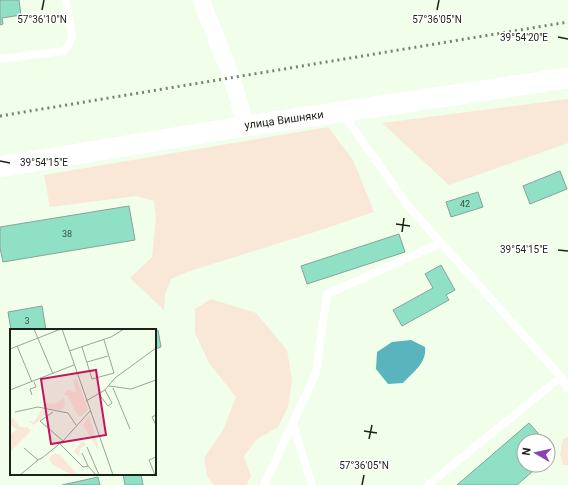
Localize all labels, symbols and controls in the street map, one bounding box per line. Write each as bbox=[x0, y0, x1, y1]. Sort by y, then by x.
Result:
text: 57°36'10"N bbox=[17, 14, 67, 25]
text: 57°36'05"N bbox=[412, 14, 462, 25]
text: 39°54'20"E bbox=[500, 32, 548, 43]
street label: улица Вишняки bbox=[244, 108, 324, 132]
text: 39°54'15"E bbox=[20, 157, 68, 168]
house number: 42 bbox=[460, 199, 470, 209]
house number: 38 bbox=[62, 229, 72, 239]
text: 39°54'15"E bbox=[500, 244, 548, 255]
house number: 3 bbox=[24, 316, 30, 326]
inset map bbox=[10, 329, 156, 475]
north arrow bbox=[516, 433, 556, 473]
text: N bbox=[520, 446, 534, 456]
text: 57°36'05"N bbox=[339, 460, 389, 471]

